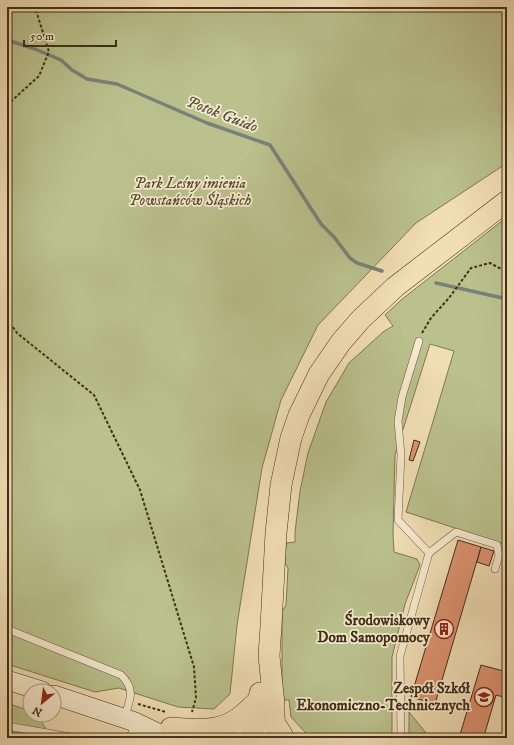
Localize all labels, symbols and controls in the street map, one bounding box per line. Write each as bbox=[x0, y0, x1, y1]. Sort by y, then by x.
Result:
scale bar bbox=[24, 22, 116, 48]
text: 50 m bbox=[30, 29, 54, 44]
water label: Potok Guido bbox=[183, 91, 261, 137]
park label: Park Leśny imienia Powstańców Śląskich bbox=[129, 174, 251, 210]
place label: Środowiskowy Dom Samopomocy bbox=[317, 610, 431, 647]
building icon: Środowiskowy Dom Samopomocy bbox=[433, 618, 455, 640]
place label: Zespół Szkół Ekonomiczno-Technicznych bbox=[296, 679, 470, 715]
north arrow bbox=[22, 683, 62, 723]
school or university icon: Zespół Szkół Ekonomiczno-Technicznych bbox=[473, 686, 495, 708]
text: N bbox=[30, 703, 45, 719]

